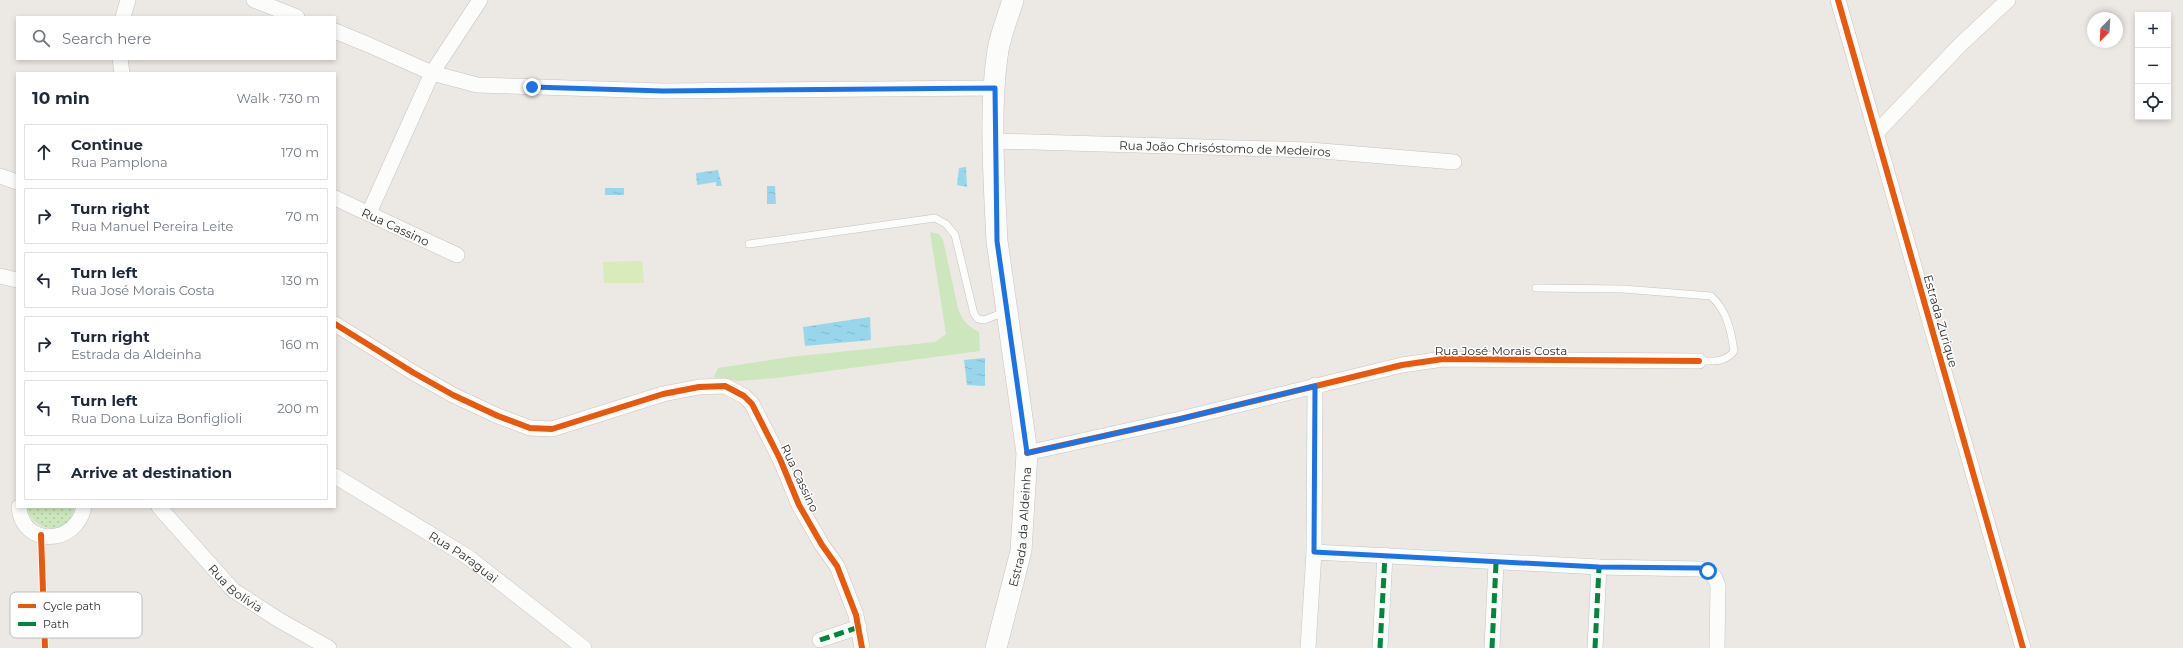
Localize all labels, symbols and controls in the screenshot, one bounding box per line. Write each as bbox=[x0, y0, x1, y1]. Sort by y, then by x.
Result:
north arrow bbox=[2087, 12, 2123, 48]
map controls bbox=[2135, 12, 2171, 120]
button: + bbox=[2135, 12, 2171, 48]
search box bbox=[16, 16, 336, 60]
icon: search bbox=[30, 27, 52, 49]
text: Search here bbox=[62, 29, 151, 48]
button: − bbox=[2135, 48, 2171, 84]
route end bbox=[523, 78, 541, 96]
button: locate bbox=[2135, 84, 2171, 120]
text: 10 min bbox=[32, 88, 90, 108]
text: Walk · 730 m bbox=[237, 90, 320, 106]
text: Continue bbox=[71, 135, 143, 154]
street label: Rua João Chrisóstomo de Medeiros bbox=[1119, 137, 1331, 159]
icon: ahead bbox=[33, 141, 55, 163]
text: 170 m bbox=[281, 144, 319, 160]
text: Rua Pamplona bbox=[71, 154, 168, 170]
text: Turn right bbox=[71, 199, 150, 218]
street label: Rua Cassino bbox=[359, 204, 432, 249]
icon: right bbox=[33, 205, 55, 227]
text: 70 m bbox=[286, 208, 319, 224]
text: Rua Manuel Pereira Leite bbox=[71, 218, 233, 234]
text: Turn left bbox=[71, 263, 138, 282]
icon: left bbox=[33, 269, 55, 291]
text: 130 m bbox=[281, 272, 319, 288]
street label: Estrada Zurique bbox=[1921, 273, 1961, 369]
text: Rua José Morais Costa bbox=[71, 282, 215, 298]
text: Turn right bbox=[71, 327, 150, 346]
icon: right bbox=[33, 333, 55, 355]
text: 160 m bbox=[281, 336, 319, 352]
street label: Rua José Morais Costa bbox=[1435, 343, 1567, 358]
text: Estrada da Aldeinha bbox=[71, 346, 202, 362]
text: Turn left bbox=[71, 391, 138, 410]
icon: left bbox=[33, 397, 55, 419]
text: 200 m bbox=[277, 400, 319, 416]
text: Rua Dona Luiza Bonfiglioli bbox=[71, 410, 242, 426]
street label: Rua Cassino bbox=[778, 442, 822, 514]
icon: arrive bbox=[33, 461, 55, 483]
text: Arrive at destination bbox=[71, 463, 232, 482]
street label: Estrada da Aldeinha bbox=[1005, 467, 1034, 588]
street label: Rua Paraguai bbox=[426, 528, 501, 585]
street label: Rua Bolívia bbox=[206, 561, 266, 615]
route start bbox=[1699, 562, 1717, 580]
legend bbox=[10, 592, 142, 638]
text: Cycle path bbox=[43, 599, 101, 613]
text: Path bbox=[43, 617, 69, 631]

